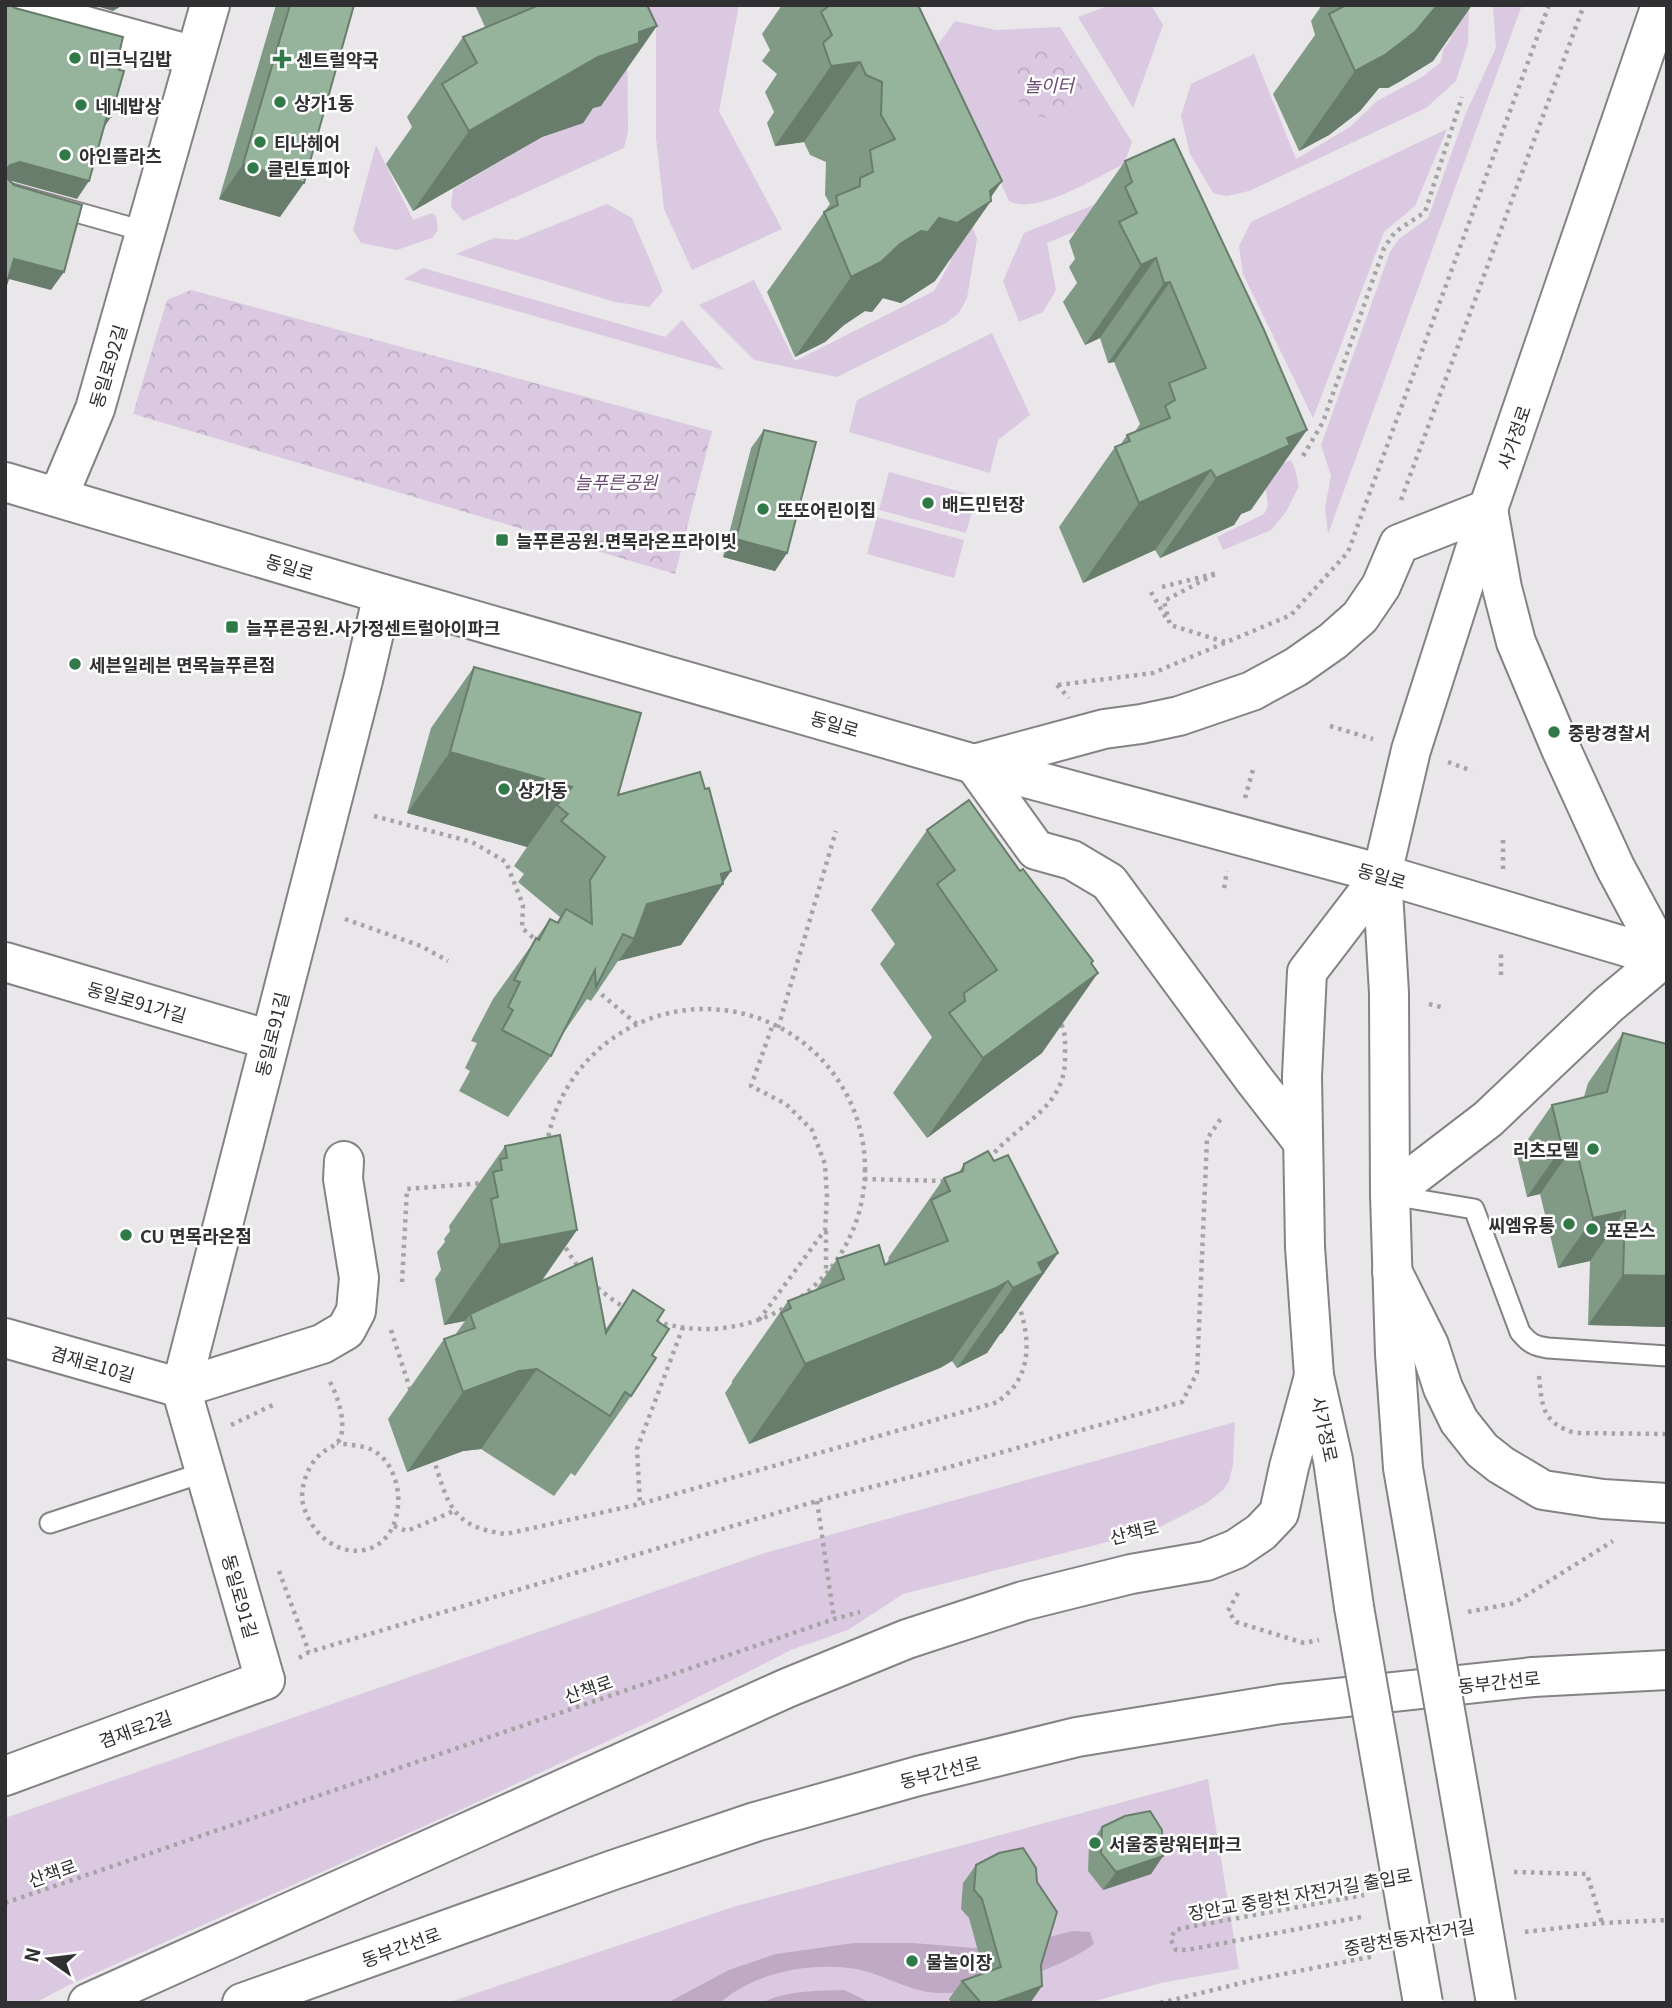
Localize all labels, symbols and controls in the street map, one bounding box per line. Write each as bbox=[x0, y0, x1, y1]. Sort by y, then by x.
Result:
place label: 미크닉김밥 bbox=[89, 45, 172, 71]
place label: 센트럴약국 bbox=[296, 46, 379, 72]
marker: 미크닉김밥 bbox=[67, 50, 83, 66]
marker: 센트럴약국 bbox=[274, 51, 290, 67]
park label: 놀이터 bbox=[1024, 71, 1076, 97]
place label: 상가1동 bbox=[294, 89, 354, 115]
place label: 네네밥상 bbox=[95, 92, 162, 118]
marker: 상가1동 bbox=[272, 94, 288, 110]
marker: 네네밥상 bbox=[73, 97, 89, 113]
place label: 티나헤어 bbox=[274, 129, 340, 155]
marker: 티나헤어 bbox=[252, 134, 268, 150]
place label: 아인플라츠 bbox=[79, 142, 162, 168]
marker: 아인플라츠 bbox=[57, 147, 73, 163]
place label: 클린토피아 bbox=[267, 155, 350, 181]
marker: 클린토피아 bbox=[245, 160, 261, 176]
street label: 동일로92길 bbox=[82, 321, 132, 411]
street label: 사가정로 bbox=[1490, 401, 1536, 473]
park label: 늘푸른공원 bbox=[575, 468, 659, 494]
place label: 배드민턴장 bbox=[942, 490, 1025, 516]
marker: 배드민턴장 bbox=[920, 495, 936, 511]
place label: 또또어린이집 bbox=[777, 496, 876, 522]
marker: 또또어린이집 bbox=[755, 501, 771, 517]
place label: 늘푸른공원.면목라온프라이빗 bbox=[516, 527, 737, 553]
marker: 늘푸른공원.면목라온프라이빗 bbox=[494, 532, 510, 548]
street label: 동일로 bbox=[262, 546, 318, 586]
place label: 늘푸른공원.사가정센트럴아이파크 bbox=[246, 614, 500, 640]
marker: 늘푸른공원.사가정센트럴아이파크 bbox=[224, 619, 240, 635]
place label: 세븐일레븐 면목늘푸른점 bbox=[89, 651, 275, 677]
marker: 세븐일레븐 면목늘푸른점 bbox=[67, 656, 83, 672]
street label: 동일로 bbox=[808, 704, 862, 742]
place label: 중랑경찰서 bbox=[1568, 719, 1651, 745]
marker: 중랑경찰서 bbox=[1546, 724, 1562, 740]
place label: 상가동 bbox=[518, 776, 568, 802]
marker: 상가동 bbox=[496, 781, 512, 797]
street label: 동일로 bbox=[1355, 856, 1409, 894]
street label: 동일로91가길 bbox=[84, 974, 190, 1028]
street label: 동일로91길 bbox=[248, 989, 294, 1079]
place label: 리츠모텔 bbox=[1513, 1136, 1579, 1162]
marker: 리츠모텔 bbox=[1585, 1141, 1601, 1157]
place label: 씨엠유통 bbox=[1489, 1211, 1555, 1237]
marker: 씨엠유통 bbox=[1561, 1216, 1577, 1232]
place label: 포몬스 bbox=[1606, 1216, 1656, 1242]
marker: 포몬스 bbox=[1584, 1221, 1600, 1237]
place label: CU 면목라온점 bbox=[140, 1222, 252, 1248]
marker: CU 면목라온점 bbox=[118, 1227, 134, 1243]
street label: 겸재로10길 bbox=[48, 1339, 138, 1387]
street label: 사가정로 bbox=[1306, 1394, 1346, 1464]
street label: 산책로 bbox=[1107, 1512, 1161, 1550]
street label: 동일로91길 bbox=[217, 1551, 265, 1641]
street label: 동부간선로 bbox=[1456, 1664, 1542, 1698]
street label: 산책로 bbox=[560, 1668, 616, 1708]
street label: 겸재로2길 bbox=[95, 1703, 175, 1753]
street label: 동부간선로 bbox=[897, 1748, 983, 1794]
place label: 서울중랑워터파크 bbox=[1109, 1830, 1241, 1856]
marker: 서울중랑워터파크 bbox=[1087, 1835, 1103, 1851]
street label: 산책로 bbox=[24, 1852, 80, 1892]
street label: 장안교 중랑천 자전거길 출입로 bbox=[1186, 1860, 1414, 1926]
street label: 중랑천동자전거길 bbox=[1342, 1912, 1476, 1960]
street label: 동부간선로 bbox=[358, 1920, 444, 1972]
north arrow bbox=[14, 1924, 84, 1994]
text: N bbox=[16, 1944, 46, 1965]
place label: 물놀이장 bbox=[926, 1948, 993, 1974]
marker: 물놀이장 bbox=[904, 1953, 920, 1969]

